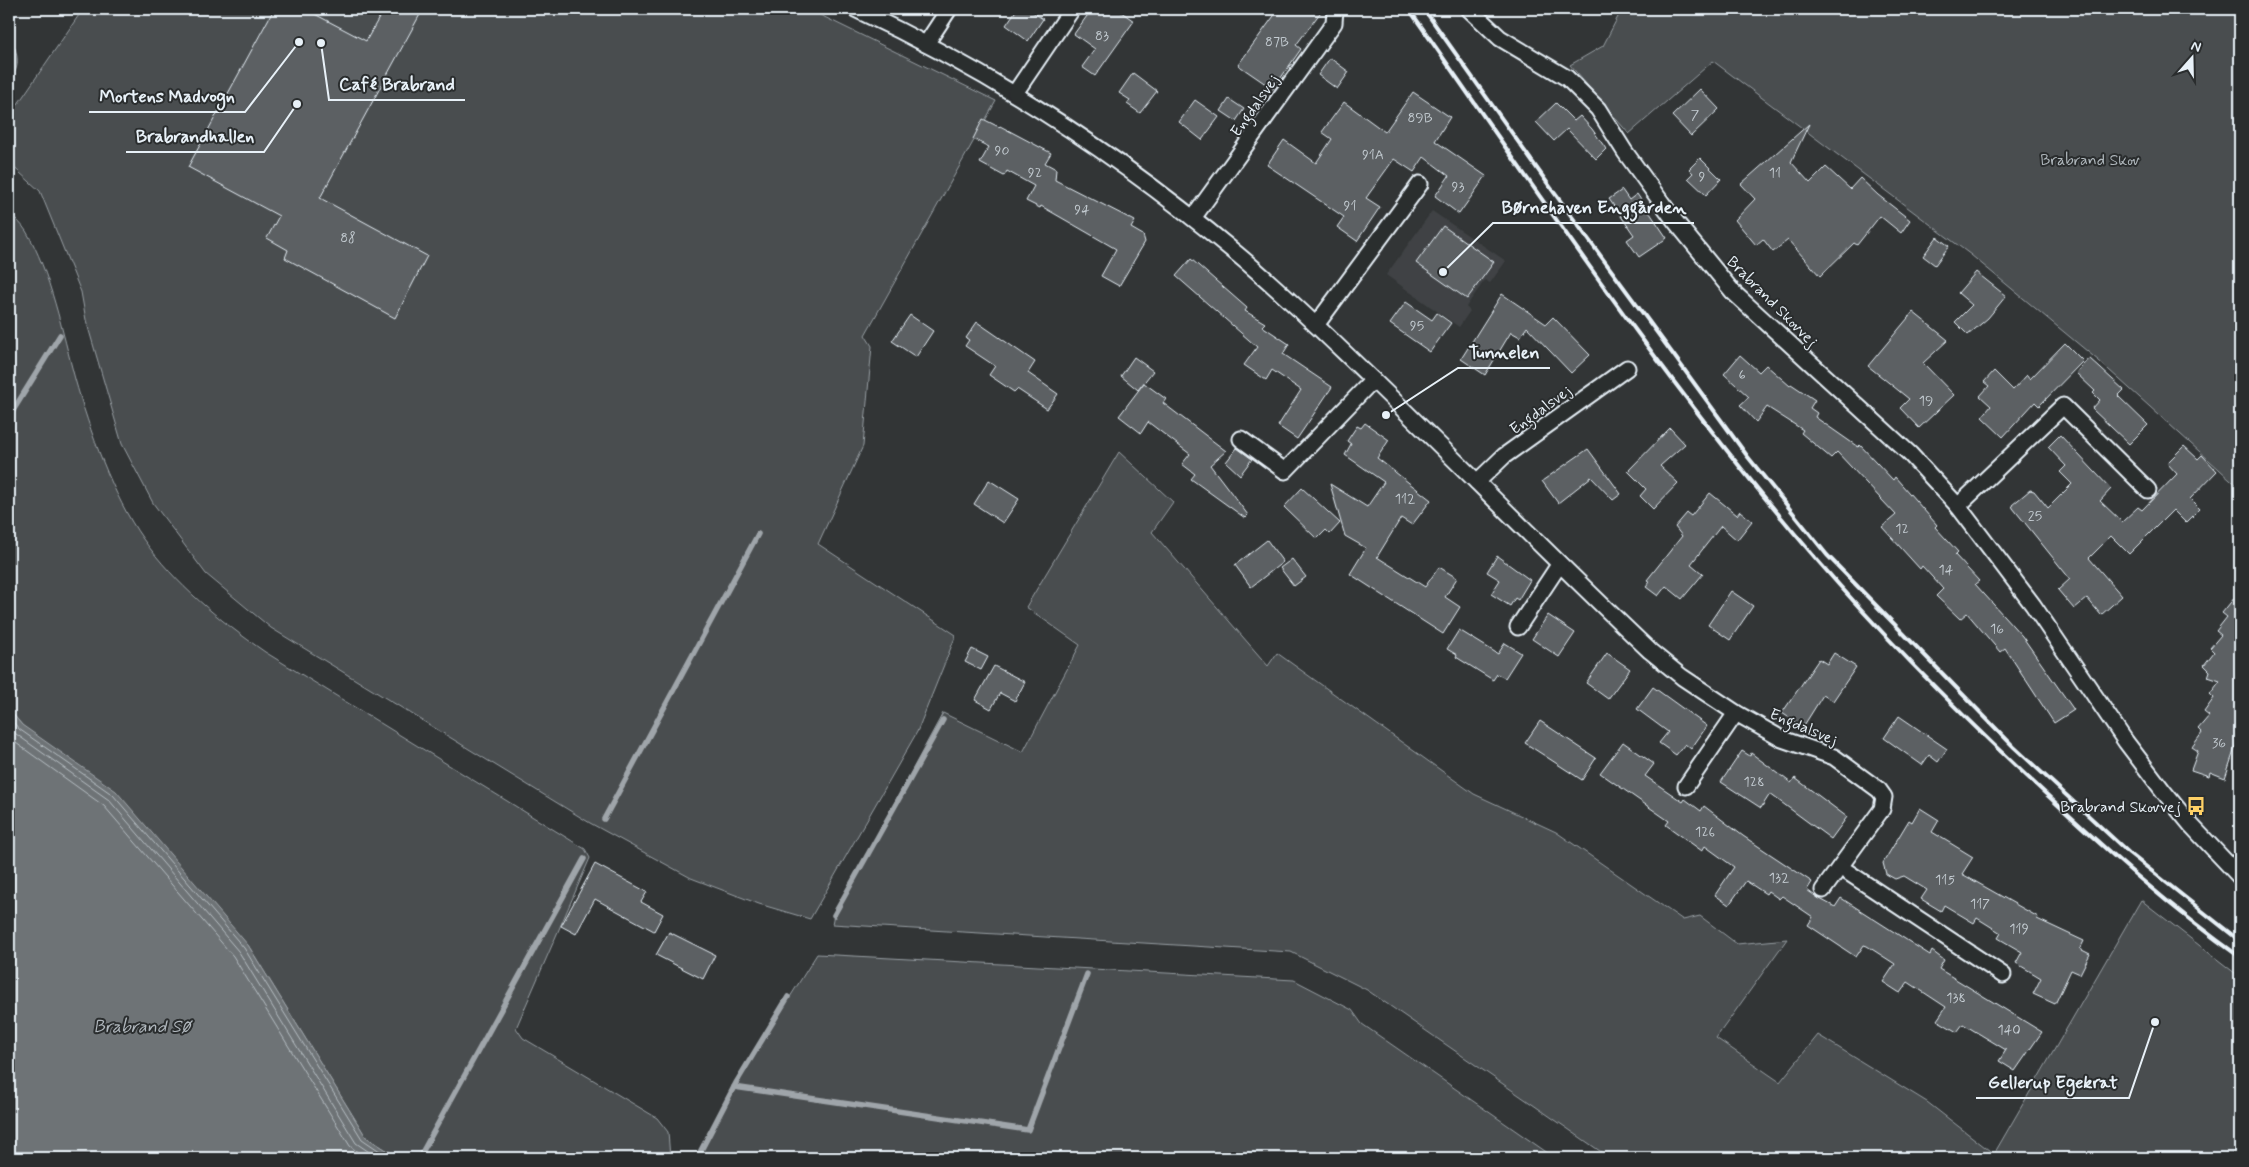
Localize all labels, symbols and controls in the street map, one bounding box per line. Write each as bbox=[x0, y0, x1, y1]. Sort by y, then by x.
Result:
house number: 83 bbox=[1095, 27, 1109, 45]
north arrow bbox=[2166, 32, 2216, 82]
house number: 87B bbox=[1265, 33, 1289, 51]
text: N bbox=[2189, 37, 2204, 57]
callout: Café Brabrand bbox=[329, 67, 465, 100]
street label: Engdalsvej bbox=[1226, 70, 1285, 142]
text: Café Brabrand bbox=[339, 73, 455, 97]
callout: Mortens Madvogn bbox=[89, 79, 245, 112]
text: Mortens Madvogn bbox=[99, 85, 235, 111]
house number: 7 bbox=[1691, 106, 1700, 124]
house number: 89B bbox=[1407, 109, 1433, 127]
callout: Brabrandhallen bbox=[126, 119, 264, 152]
text: Brabrandhallen bbox=[136, 125, 254, 149]
house number: 90 bbox=[995, 142, 1009, 160]
house number: 91A bbox=[1362, 146, 1384, 164]
park label: Brabrand Skov bbox=[2040, 150, 2140, 171]
house number: 92 bbox=[1028, 164, 1042, 182]
house number: 11 bbox=[1769, 164, 1781, 182]
house number: 9 bbox=[1699, 168, 1706, 186]
house number: 93 bbox=[1452, 178, 1464, 196]
callout: Børnehaven Enggården bbox=[1493, 190, 1694, 223]
text: Børnehaven Enggården bbox=[1502, 196, 1687, 222]
house number: 91 bbox=[1344, 197, 1356, 215]
house number: 94 bbox=[1074, 201, 1090, 219]
house number: 88 bbox=[340, 229, 356, 247]
street label: Brabrand Skovvej bbox=[1722, 252, 1822, 352]
house number: 95 bbox=[1410, 317, 1424, 335]
callout: Tunnelen bbox=[1458, 335, 1550, 368]
text: Tunnelen bbox=[1468, 341, 1540, 365]
house number: 6 bbox=[1738, 366, 1746, 384]
street label: Engdalsvej bbox=[1506, 381, 1577, 441]
house number: 19 bbox=[1919, 392, 1933, 410]
house number: 112 bbox=[1395, 490, 1415, 508]
house number: 25 bbox=[2028, 507, 2042, 525]
house number: 12 bbox=[1895, 520, 1909, 538]
house number: 14 bbox=[1939, 561, 1954, 579]
house number: 16 bbox=[1990, 620, 2004, 638]
street label: Engdalsvej bbox=[1766, 704, 1841, 752]
house number: 36 bbox=[2212, 734, 2226, 752]
house number: 128 bbox=[1743, 773, 1765, 791]
bus stop icon: Brabrand Skovvej bbox=[2185, 795, 2207, 817]
place label: Brabrand Skovvej bbox=[2060, 797, 2181, 818]
house number: 126 bbox=[1695, 823, 1715, 841]
house number: 132 bbox=[1769, 869, 1789, 887]
house number: 115 bbox=[1935, 871, 1955, 889]
house number: 117 bbox=[1970, 895, 1990, 913]
house number: 119 bbox=[2009, 920, 2029, 938]
house number: 138 bbox=[1946, 989, 1966, 1007]
water label: Brabrand Sø bbox=[93, 1015, 193, 1039]
house number: 140 bbox=[1997, 1021, 2021, 1039]
callout: Gellerup Egekrat bbox=[1976, 1065, 2129, 1098]
text: Gellerup Egekrat bbox=[1988, 1071, 2118, 1097]

